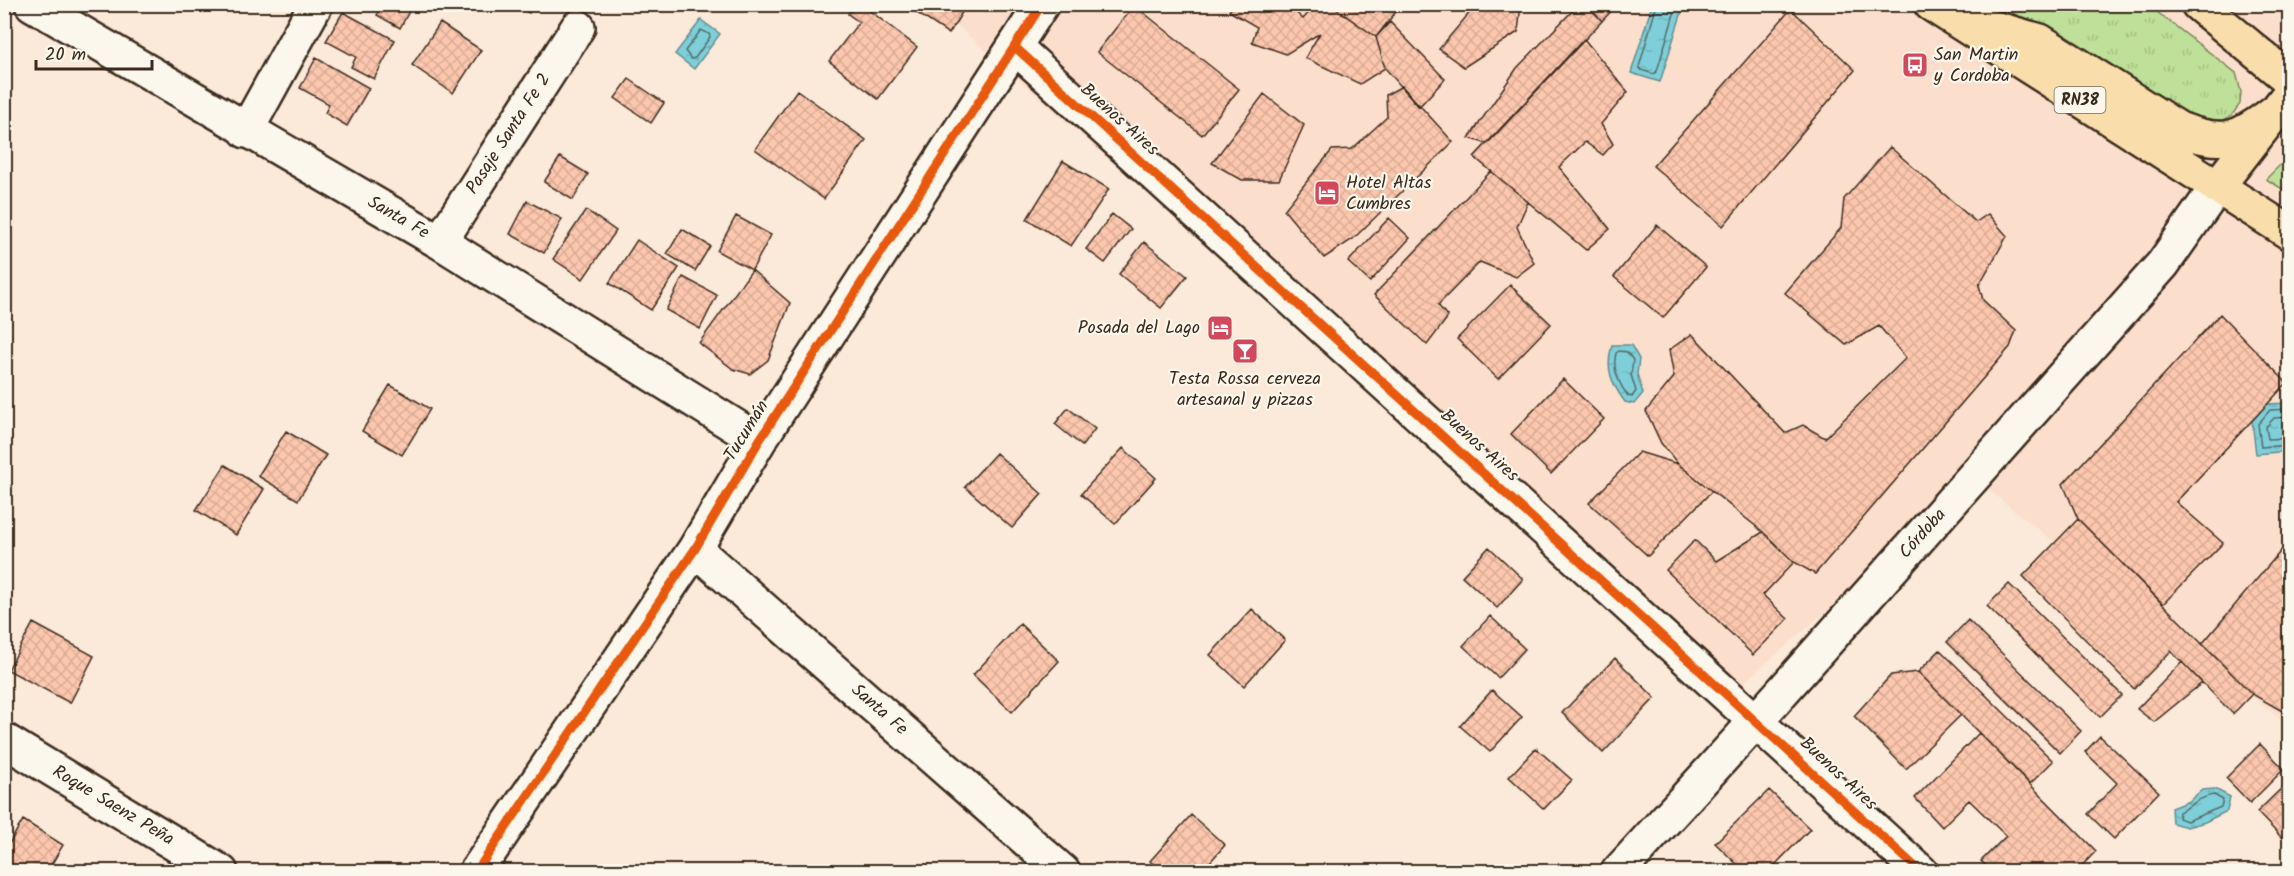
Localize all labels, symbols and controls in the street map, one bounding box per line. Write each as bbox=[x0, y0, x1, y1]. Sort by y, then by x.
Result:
scale bar bbox=[36, 33, 152, 71]
text: 20 m bbox=[45, 41, 86, 70]
place label: San Martin y Cordoba bbox=[1933, 41, 2018, 91]
bus stop icon: San Martin y Cordoba bbox=[1900, 50, 1930, 80]
street label: Pasaje Santa Fe 2 bbox=[459, 68, 559, 200]
street label: Buenos Aires bbox=[1073, 76, 1165, 164]
road number: RN38 bbox=[2054, 87, 2106, 113]
place label: Hotel Altas Cumbres bbox=[1346, 169, 1432, 219]
hotel icon: Hotel Altas Cumbres bbox=[1312, 178, 1342, 208]
street label: Santa Fe bbox=[361, 189, 435, 247]
hotel icon: Posada del Lago bbox=[1205, 313, 1235, 343]
place label: Posada del Lago bbox=[1078, 314, 1200, 343]
bar icon: Testa Rossa cerveza artesanal y pizzas bbox=[1230, 336, 1260, 366]
place label: Testa Rossa cerveza artesanal y pizzas bbox=[1169, 365, 1321, 415]
street label: Tucumán bbox=[717, 395, 777, 467]
street label: Buenos Aires bbox=[1433, 402, 1525, 490]
street label: Córdoba bbox=[1892, 502, 1954, 566]
street label: Santa Fe bbox=[844, 677, 914, 743]
street label: Buenos Aires bbox=[1792, 730, 1884, 818]
street label: Roque Saenz Peña bbox=[46, 758, 180, 854]

